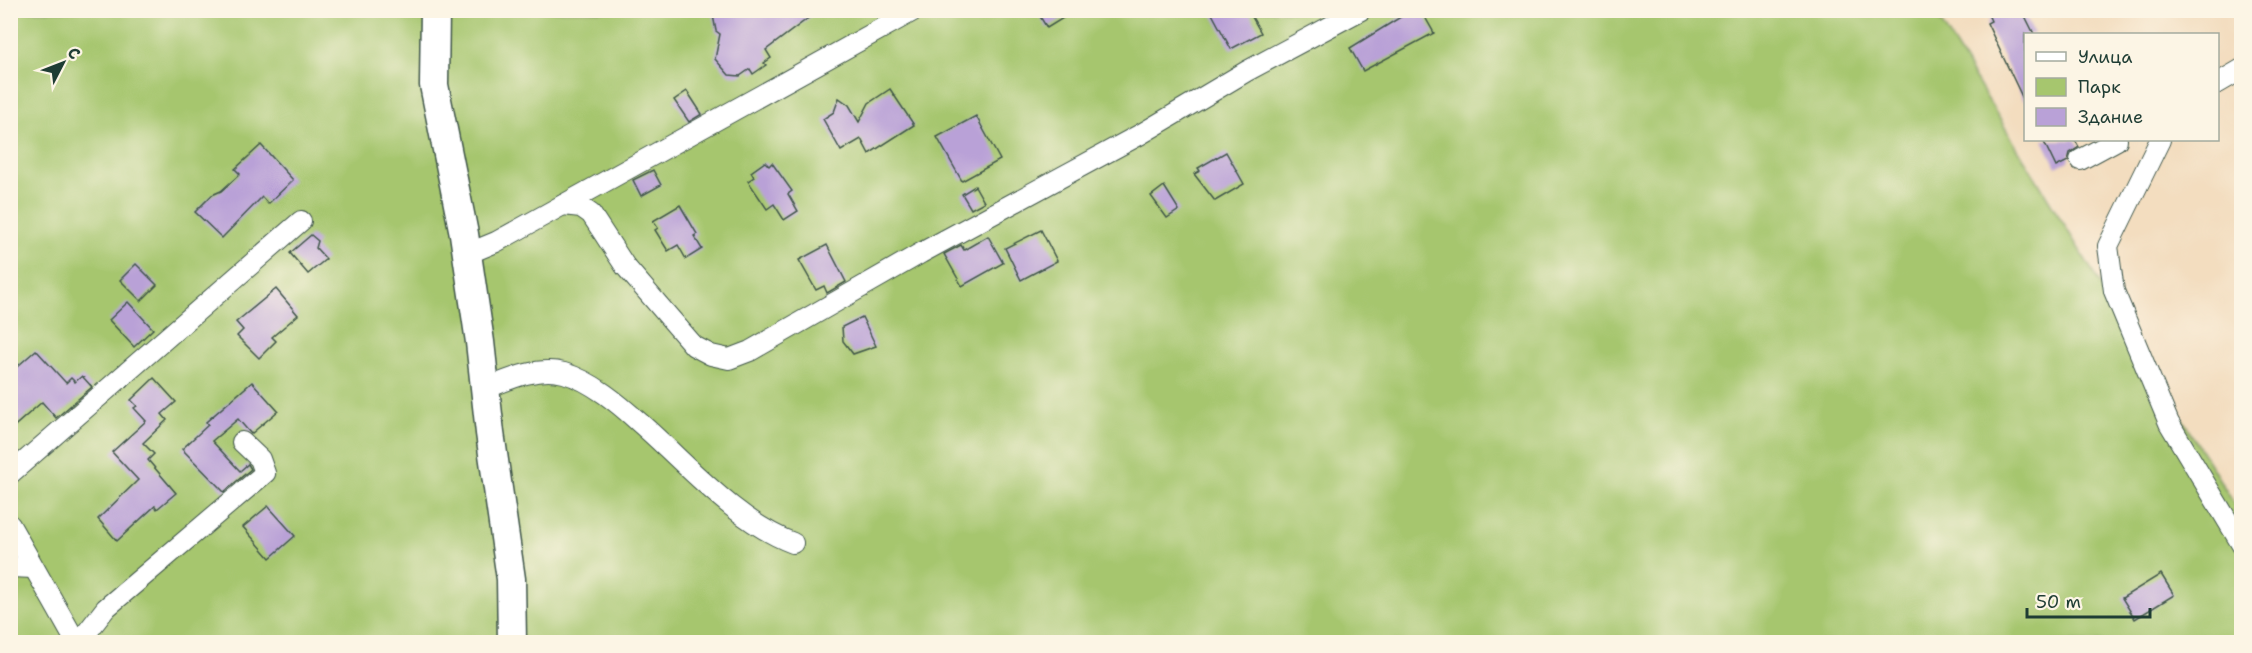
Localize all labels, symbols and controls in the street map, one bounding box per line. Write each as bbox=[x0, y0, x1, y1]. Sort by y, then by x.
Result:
north arrow bbox=[33, 33, 93, 93]
legend bbox=[2024, 33, 2219, 141]
text: С bbox=[63, 43, 85, 64]
text: Улица bbox=[2078, 45, 2132, 69]
text: Парк bbox=[2078, 75, 2121, 99]
text: Здание bbox=[2078, 105, 2143, 129]
scale bar bbox=[2027, 581, 2150, 619]
text: 50 m bbox=[2036, 590, 2081, 614]

